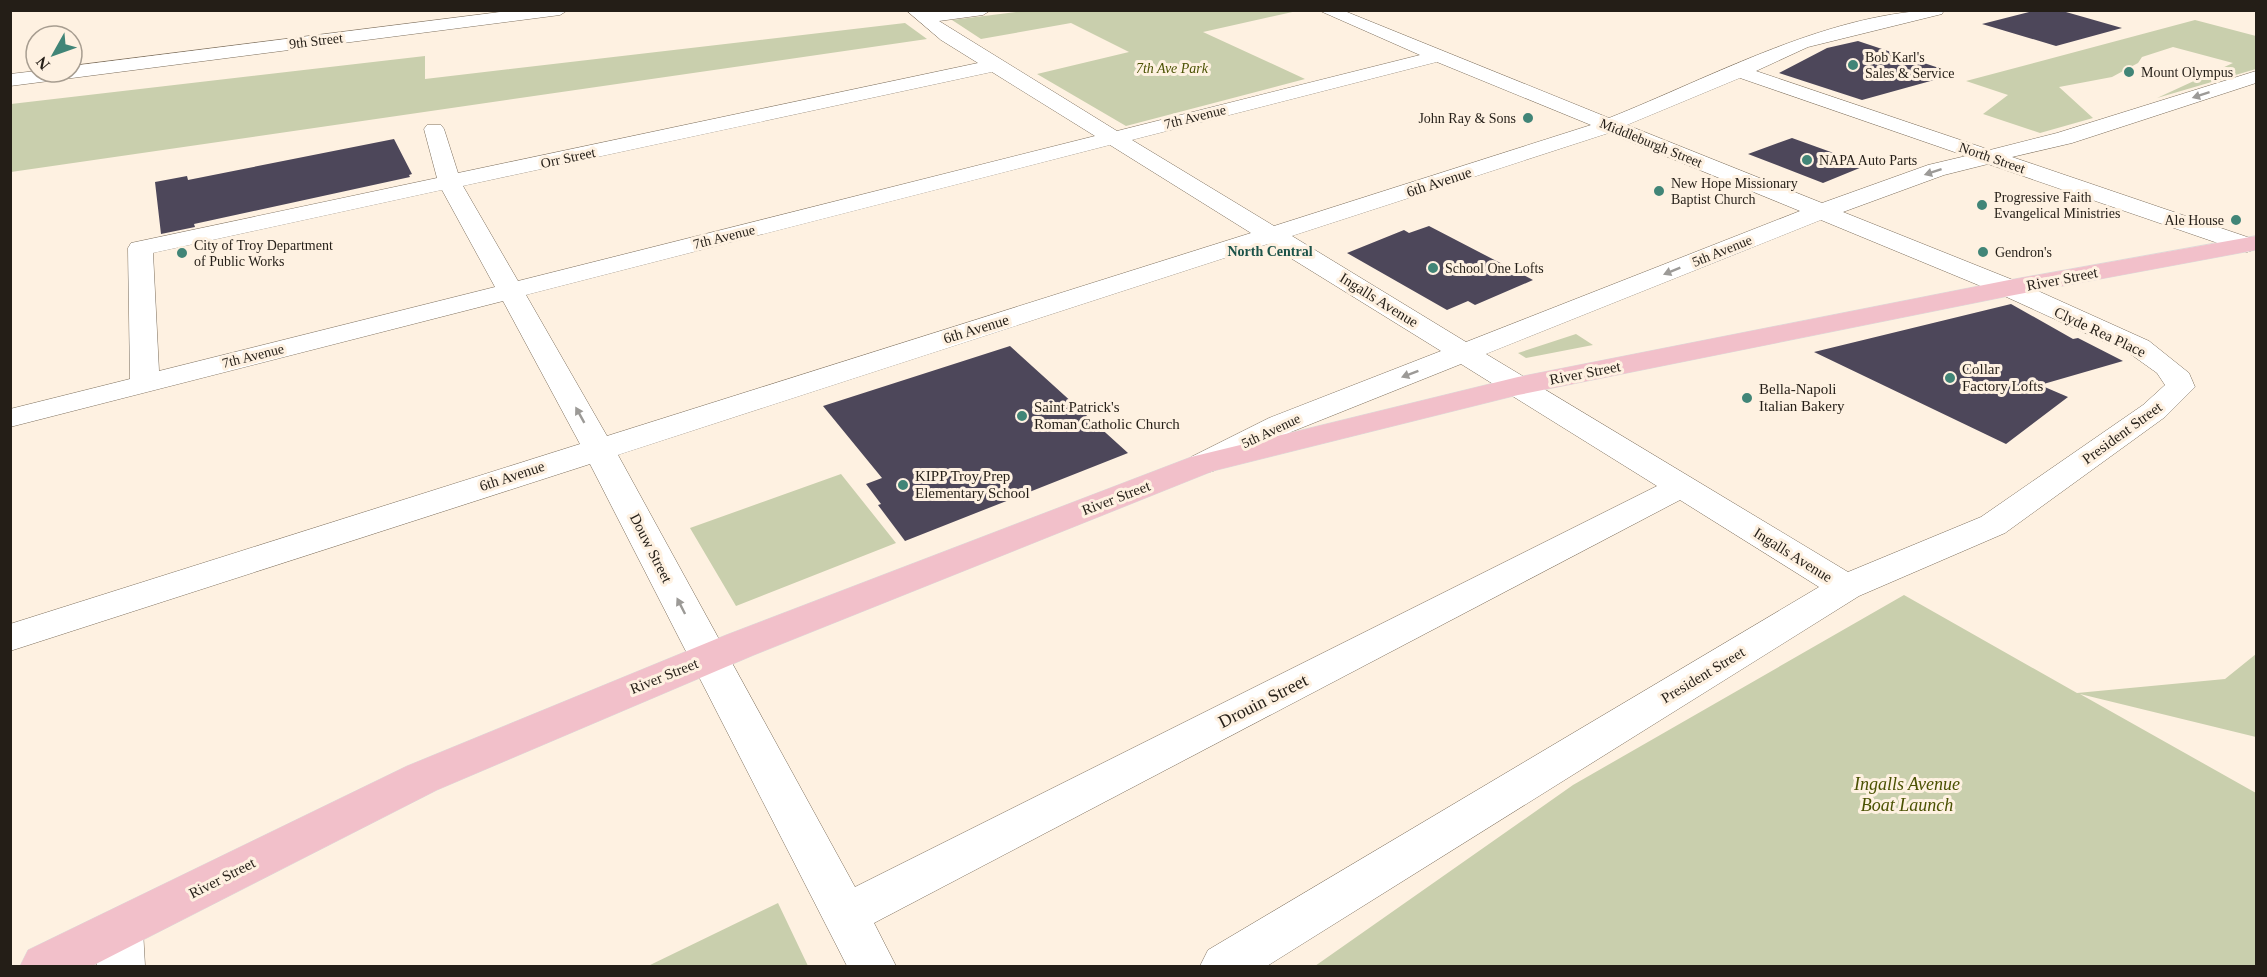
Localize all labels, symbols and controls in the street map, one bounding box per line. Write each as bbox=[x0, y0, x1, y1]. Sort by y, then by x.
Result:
north arrow bbox=[24, 24, 84, 84]
street label: 9th Street bbox=[288, 30, 344, 52]
place label: Bob Karl's Sales & Service bbox=[1865, 50, 1954, 81]
text: N bbox=[32, 53, 53, 73]
marker: Bob Karl's Sales & Service bbox=[1846, 58, 1860, 72]
park label: 7th Ave Park bbox=[1136, 61, 1209, 76]
marker: Mount Olympus bbox=[2122, 65, 2136, 79]
place label: Mount Olympus bbox=[2141, 65, 2233, 80]
one-way arrow bbox=[2192, 91, 2210, 100]
street label: 7th Avenue bbox=[1163, 102, 1227, 132]
place label: John Ray & Sons bbox=[1418, 111, 1516, 126]
marker: John Ray & Sons bbox=[1521, 111, 1535, 125]
street label: Middleburgh Street bbox=[1598, 116, 1704, 170]
street label: North Street bbox=[1957, 140, 2027, 176]
street label: Orr Street bbox=[539, 145, 597, 171]
marker: NAPA Auto Parts bbox=[1800, 153, 1814, 167]
place label: NAPA Auto Parts bbox=[1819, 153, 1917, 168]
street label: 6th Avenue bbox=[1404, 164, 1474, 200]
one-way arrow bbox=[1924, 168, 1942, 177]
place label: New Hope Missionary Baptist Church bbox=[1671, 176, 1798, 207]
marker: New Hope Missionary Baptist Church bbox=[1652, 184, 1666, 198]
place label: Progressive Faith Evangelical Ministries bbox=[1994, 190, 2120, 221]
marker: Progressive Faith Evangelical Ministries bbox=[1975, 198, 1989, 212]
place label: Ale House bbox=[2165, 213, 2224, 228]
marker: Ale House bbox=[2229, 213, 2243, 227]
street label: 7th Avenue bbox=[692, 222, 756, 252]
street label: 5th Avenue bbox=[1690, 232, 1754, 270]
place label: City of Troy Department of Public Works bbox=[194, 238, 333, 269]
district label: North Central bbox=[1227, 244, 1313, 259]
marker: Gendron's bbox=[1976, 245, 1990, 259]
place label: Gendron's bbox=[1995, 245, 2052, 260]
marker: City of Troy Department of Public Works bbox=[175, 246, 189, 260]
marker: School One Lofts bbox=[1426, 261, 1440, 275]
place label: School One Lofts bbox=[1445, 261, 1544, 276]
street label: River Street bbox=[2025, 264, 2100, 294]
one-way arrow bbox=[1663, 267, 1681, 276]
street label: Ingalls Avenue bbox=[1337, 270, 1421, 331]
street label: Clyde Rea Place bbox=[2052, 304, 2149, 360]
street label: 6th Avenue bbox=[941, 311, 1011, 347]
street label: 7th Avenue bbox=[221, 341, 285, 371]
street label: River Street bbox=[1548, 358, 1623, 388]
place label: Collar Factory Lofts bbox=[1962, 361, 2043, 394]
one-way arrow bbox=[1401, 370, 1419, 380]
marker: Collar Factory Lofts bbox=[1943, 371, 1957, 385]
place label: Bella-Napoli Italian Bakery bbox=[1759, 381, 1845, 414]
marker: Bella-Napoli Italian Bakery bbox=[1740, 391, 1754, 405]
street label: President Street bbox=[2079, 398, 2166, 467]
place label: Saint Patrick's Roman Catholic Church bbox=[1034, 399, 1180, 432]
one-way arrow bbox=[575, 407, 585, 424]
marker: Saint Patrick's Roman Catholic Church bbox=[1015, 409, 1029, 423]
street label: 5th Avenue bbox=[1239, 411, 1303, 451]
street label: 6th Avenue bbox=[477, 458, 547, 494]
place label: KIPP Troy Prep Elementary School bbox=[915, 468, 1030, 501]
street label: River Street bbox=[1079, 477, 1153, 518]
marker: KIPP Troy Prep Elementary School bbox=[896, 478, 910, 492]
street label: Douw Street bbox=[627, 511, 676, 586]
street label: Ingalls Avenue bbox=[1751, 525, 1835, 586]
one-way arrow bbox=[676, 598, 686, 615]
street label: President Street bbox=[1658, 643, 1748, 706]
street label: River Street bbox=[628, 655, 701, 697]
street label: Drouin Street bbox=[1215, 670, 1311, 732]
park label: Ingalls Avenue Boat Launch bbox=[1853, 774, 1960, 815]
street label: River Street bbox=[186, 854, 258, 901]

